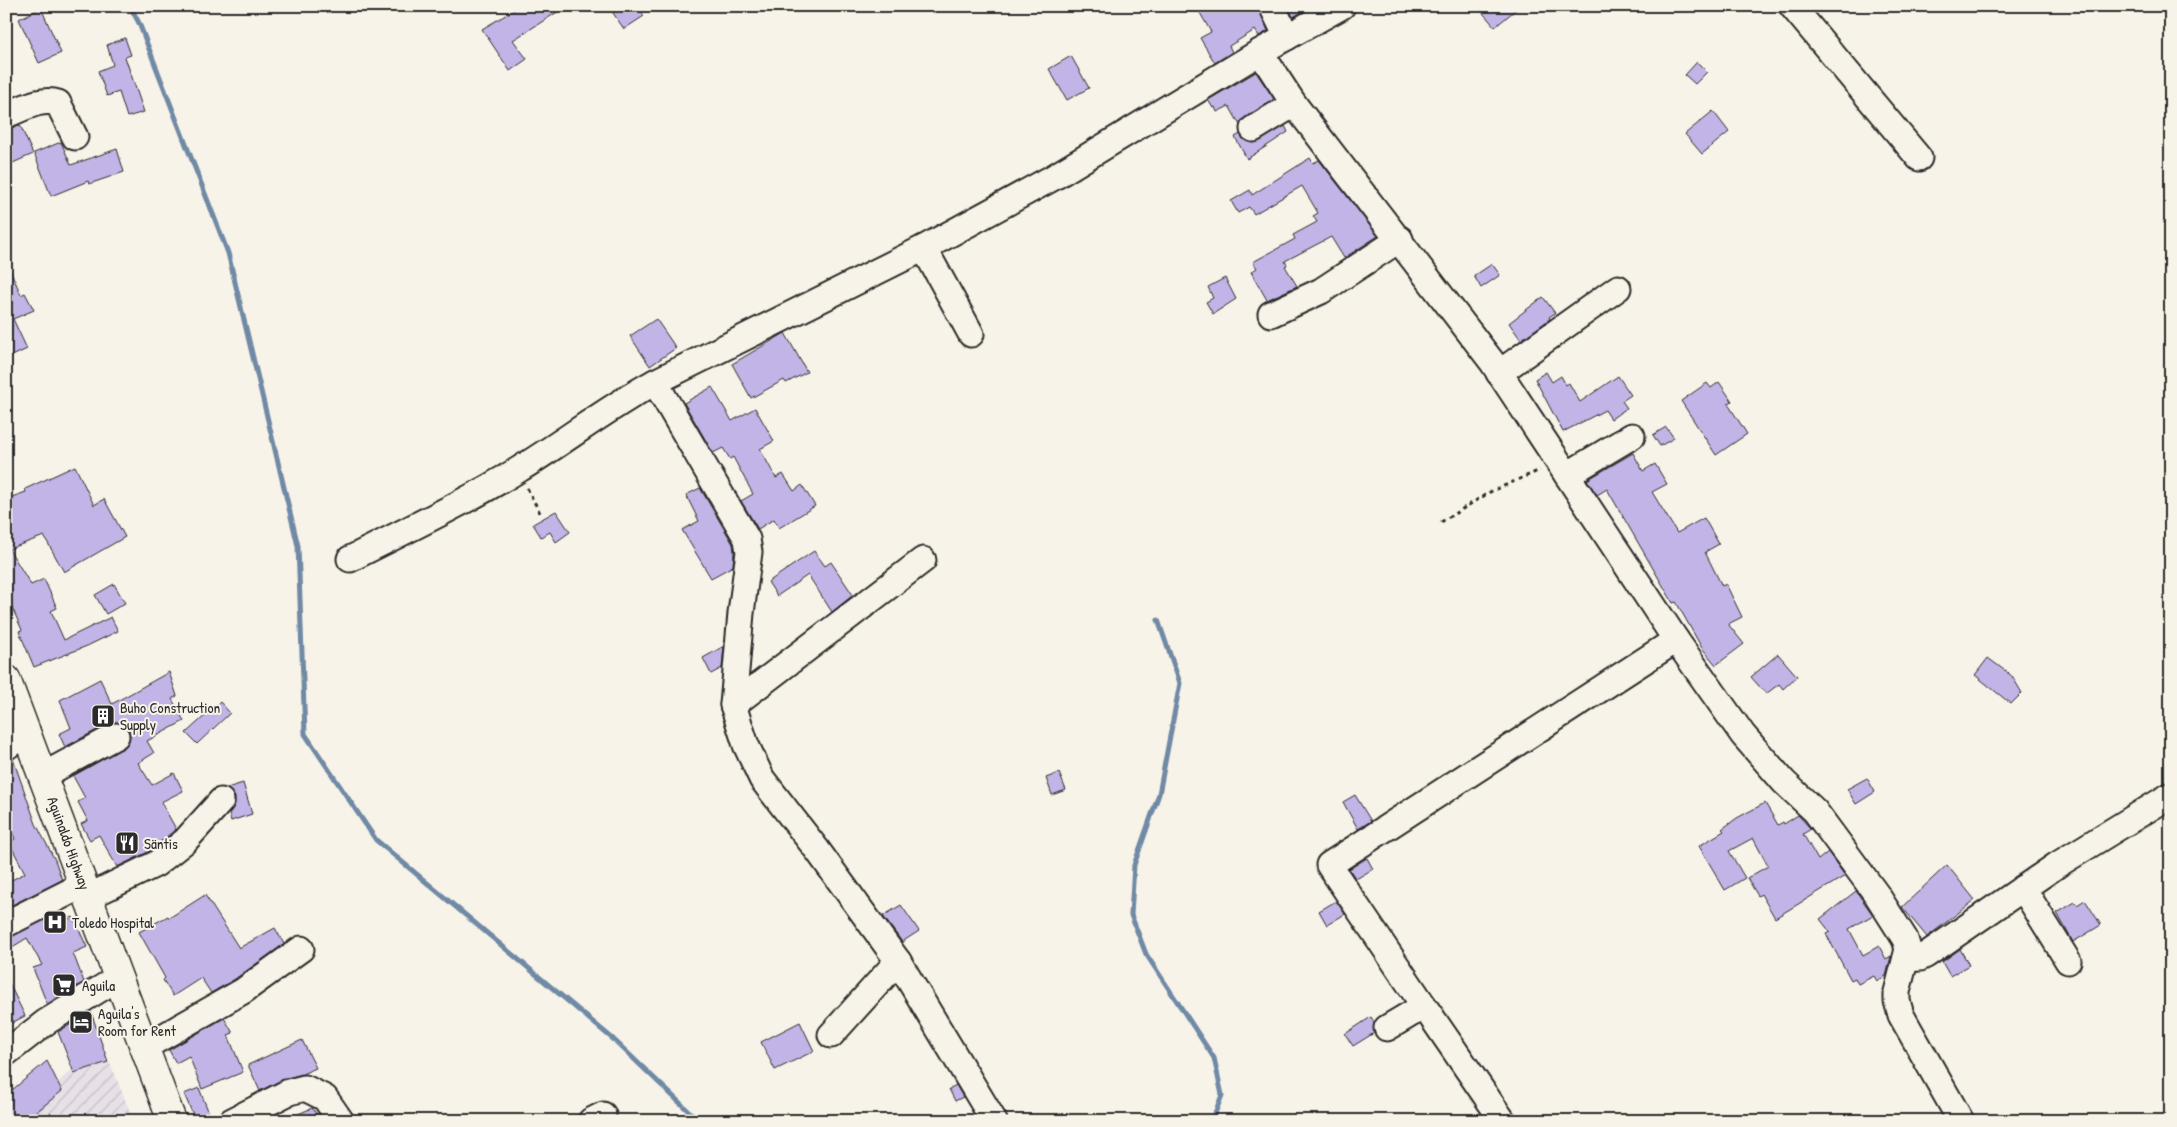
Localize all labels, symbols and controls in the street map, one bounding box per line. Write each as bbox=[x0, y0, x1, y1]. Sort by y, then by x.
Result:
place label: Buho Construction Supply bbox=[120, 697, 221, 735]
building icon: Buho Construction Supply bbox=[90, 703, 116, 729]
street label: Aguinaldo Highway bbox=[42, 793, 96, 893]
restaurant icon: Säntis bbox=[114, 830, 140, 856]
place label: Säntis bbox=[144, 833, 178, 854]
hospital icon: Toledo Hospital bbox=[42, 909, 68, 935]
place label: Toledo Hospital bbox=[72, 912, 154, 933]
supermarket icon: Aguila bbox=[51, 972, 77, 998]
place label: Aguila bbox=[82, 975, 115, 996]
place label: Aguila's Room for Rent bbox=[98, 1003, 177, 1041]
hotel icon: Aguila's Room for Rent bbox=[68, 1009, 94, 1035]

